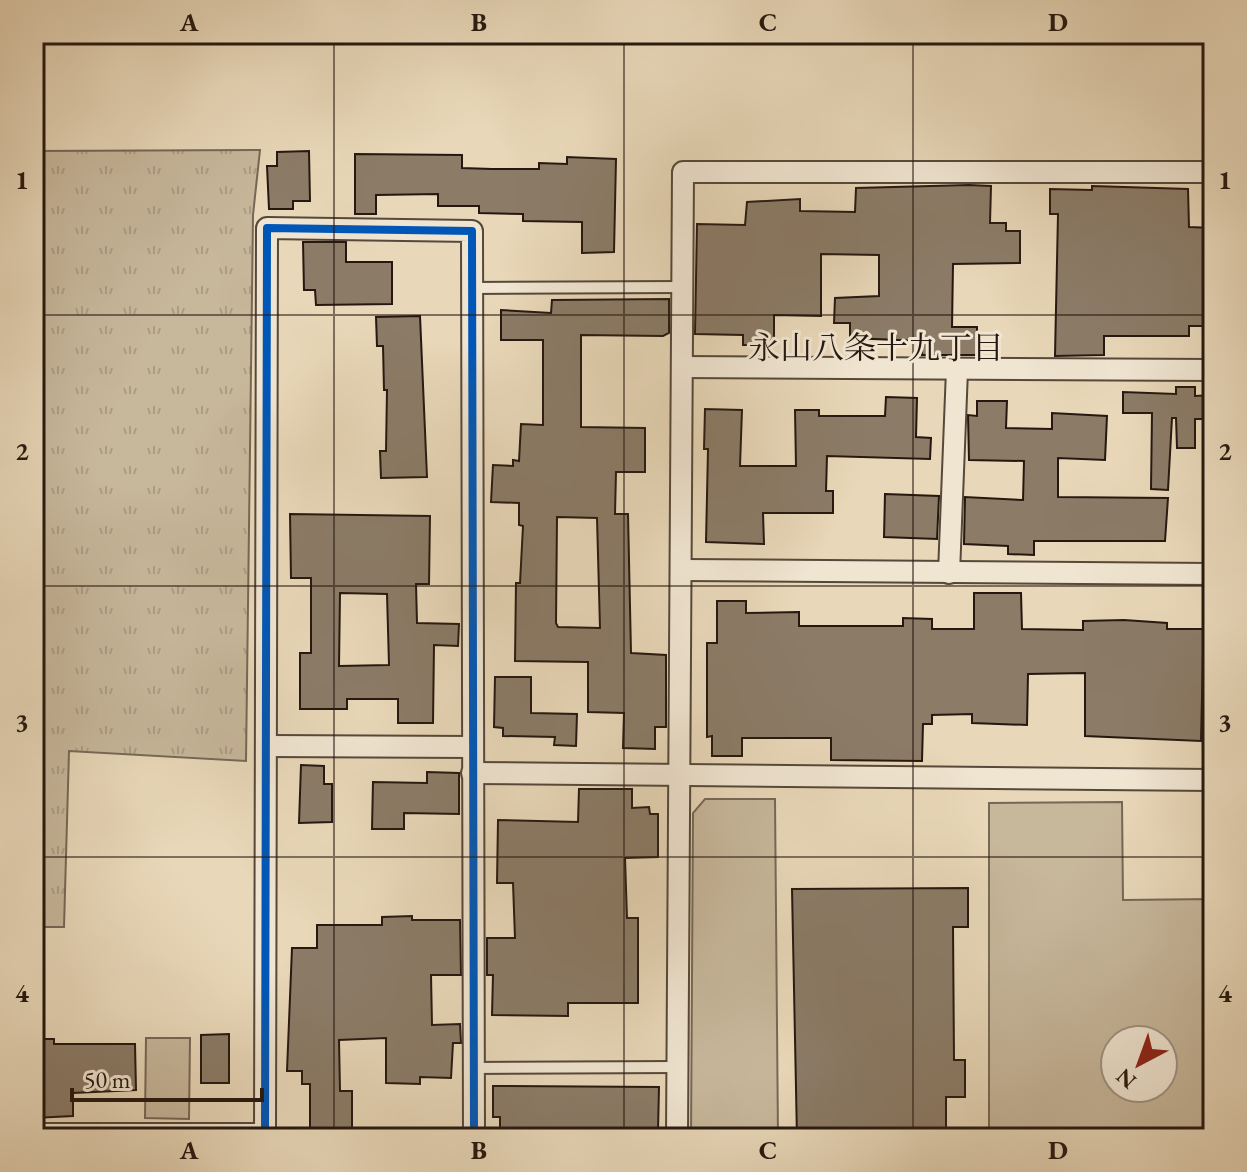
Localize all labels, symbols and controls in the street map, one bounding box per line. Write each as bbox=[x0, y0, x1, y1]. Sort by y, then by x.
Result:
text: A bbox=[179, 5, 199, 39]
text: B bbox=[471, 5, 487, 39]
text: C bbox=[759, 5, 777, 39]
text: D bbox=[1048, 5, 1068, 39]
text: 1 bbox=[15, 163, 29, 197]
text: 1 bbox=[1218, 163, 1232, 197]
district label: 永山八条十九丁目 bbox=[748, 327, 1004, 369]
text: 2 bbox=[15, 434, 29, 468]
text: 2 bbox=[1218, 434, 1232, 468]
text: 3 bbox=[15, 705, 29, 739]
text: 3 bbox=[1218, 705, 1232, 739]
text: 4 bbox=[15, 976, 29, 1010]
text: 4 bbox=[1218, 976, 1232, 1010]
north arrow bbox=[1099, 1024, 1179, 1104]
scale bar bbox=[72, 1052, 262, 1102]
text: N bbox=[1110, 1062, 1142, 1096]
text: 50 m bbox=[84, 1064, 131, 1095]
text: A bbox=[179, 1133, 199, 1167]
text: B bbox=[471, 1133, 487, 1167]
text: C bbox=[759, 1133, 777, 1167]
text: D bbox=[1048, 1133, 1068, 1167]

